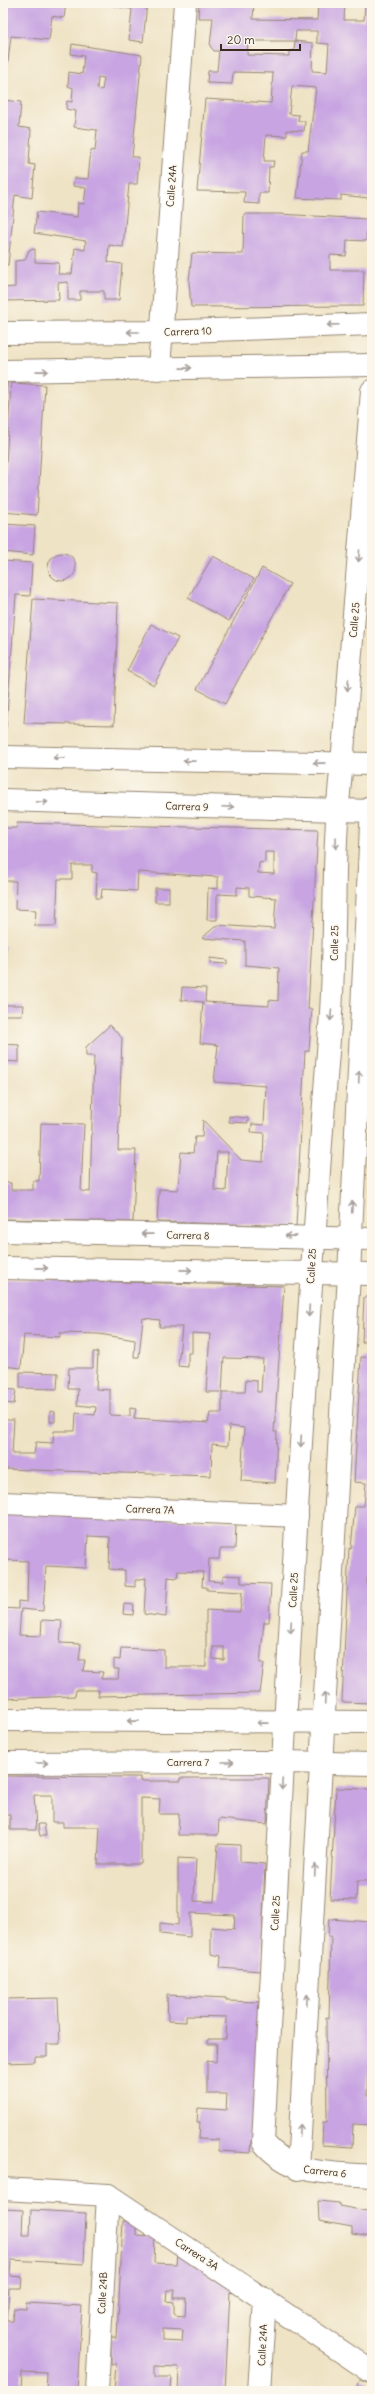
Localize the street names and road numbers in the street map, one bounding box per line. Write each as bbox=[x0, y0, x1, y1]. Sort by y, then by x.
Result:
street label: Calle 24A bbox=[164, 164, 179, 207]
street label: Carrera 10 bbox=[164, 324, 212, 339]
street label: Calle 25 bbox=[346, 601, 363, 638]
street label: Carrera 9 bbox=[165, 799, 209, 814]
street label: Calle 25 bbox=[328, 925, 341, 961]
street label: Carrera 8 bbox=[166, 1229, 210, 1242]
street label: Calle 25 bbox=[304, 1248, 319, 1284]
street label: Carrera 7A bbox=[125, 1502, 175, 1517]
street label: Calle 25 bbox=[286, 1572, 301, 1608]
street label: Carrera 7 bbox=[167, 1756, 209, 1769]
street label: Calle 25 bbox=[268, 1895, 283, 1931]
street label: Carrera 6 bbox=[303, 2163, 347, 2180]
street label: Carrera 3A bbox=[172, 2235, 222, 2274]
street label: Calle 24B bbox=[95, 2271, 110, 2314]
street label: Calle 24A bbox=[255, 2323, 270, 2366]

